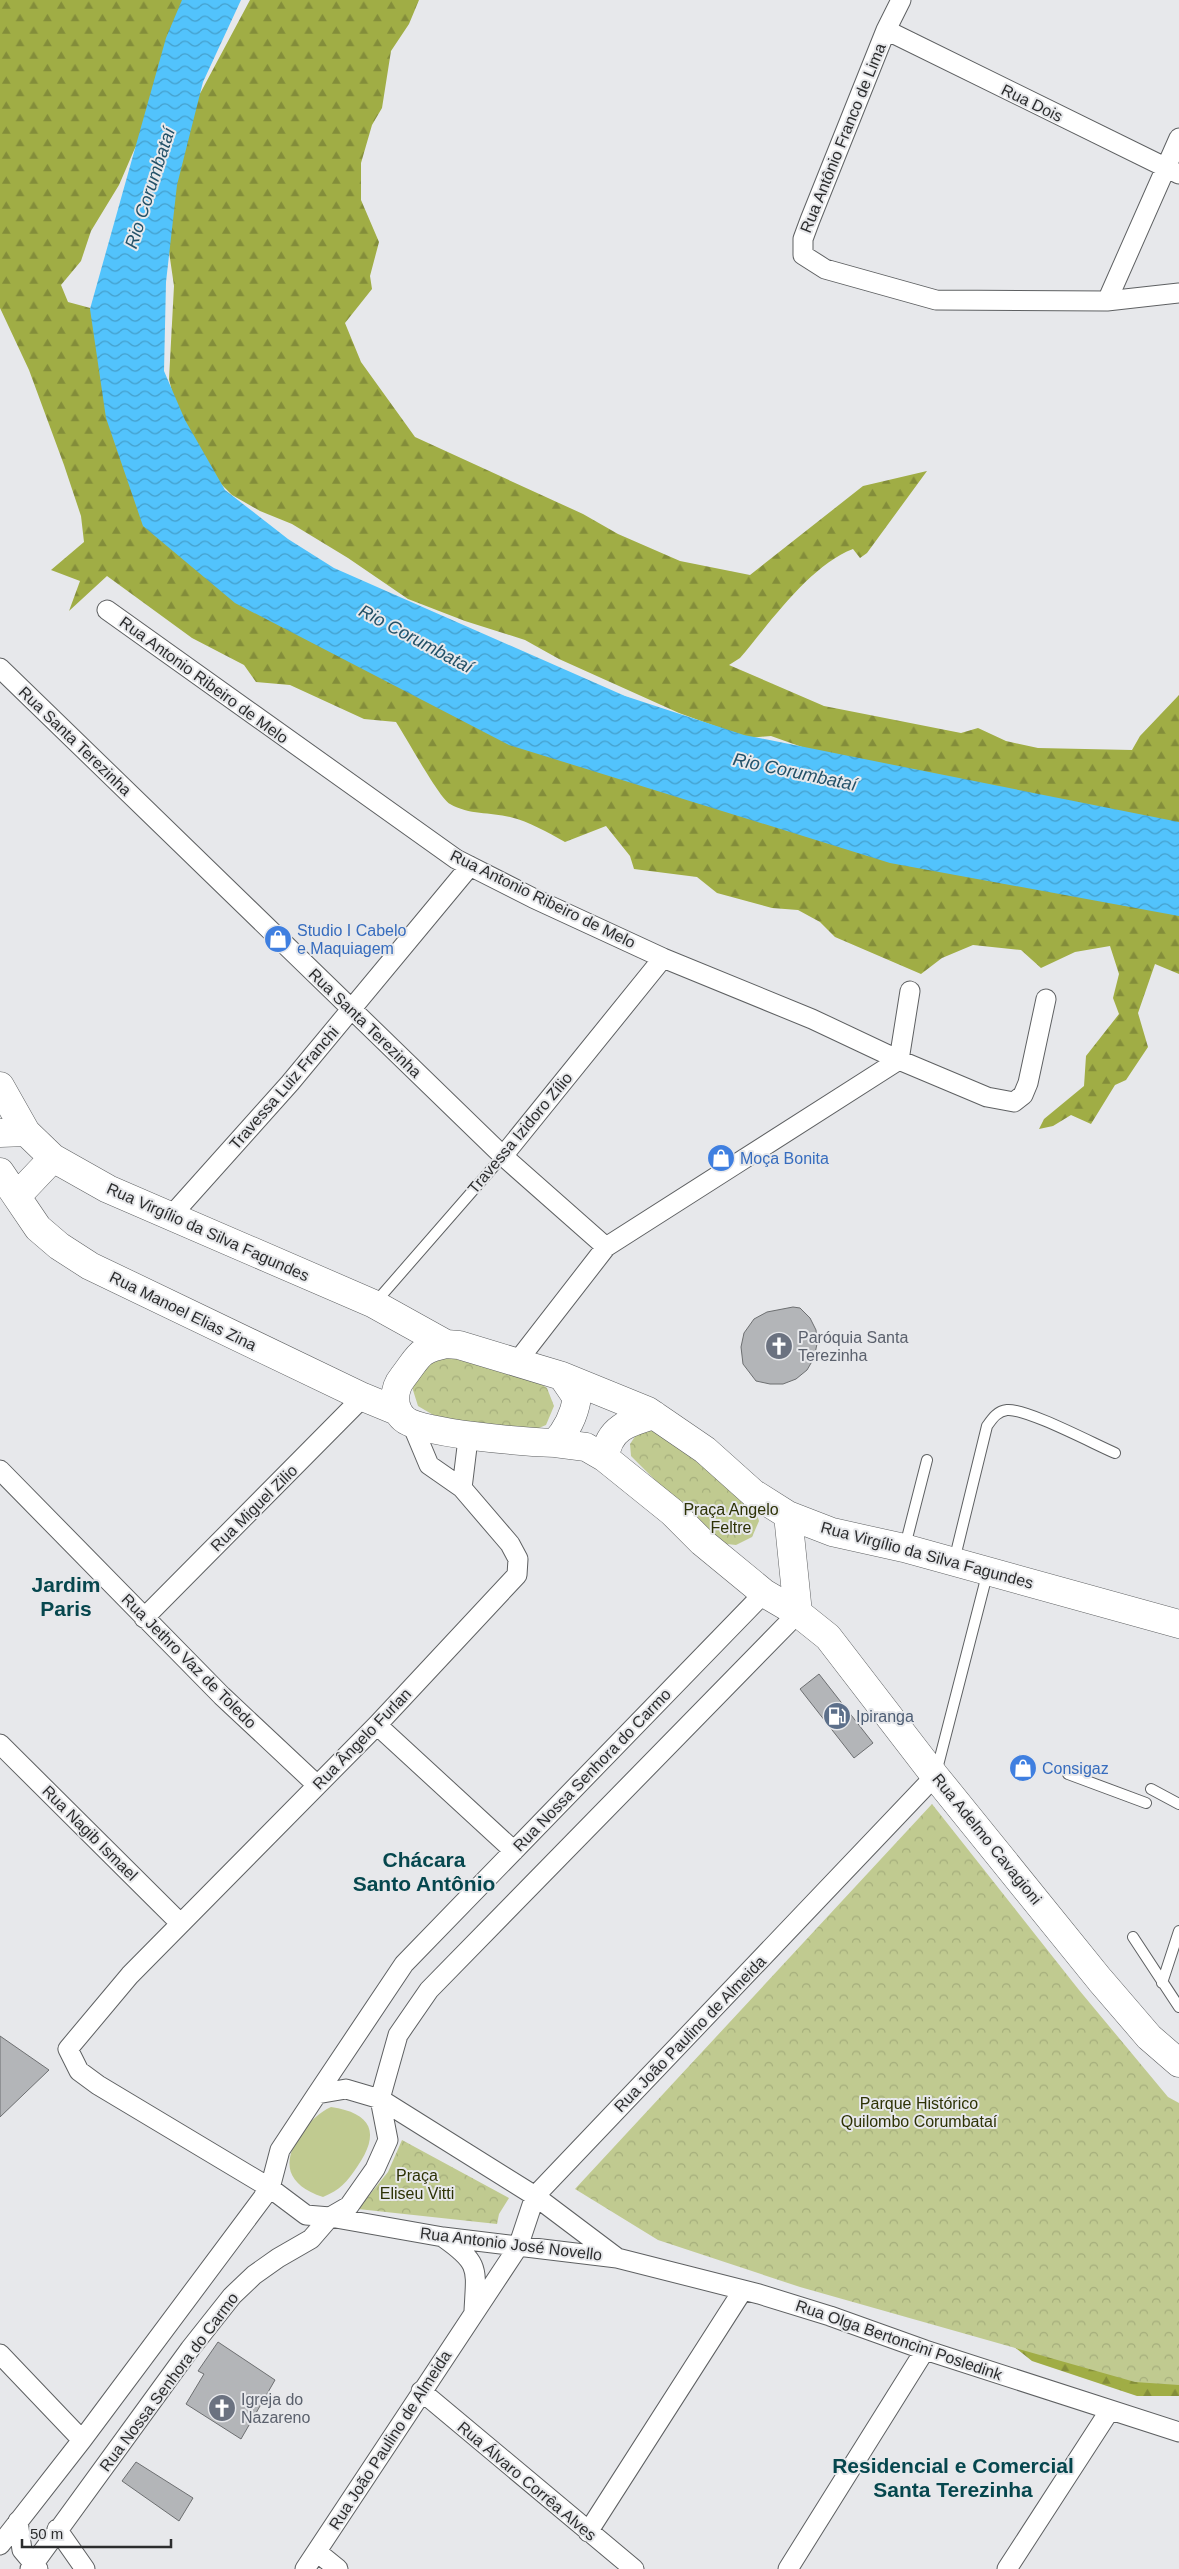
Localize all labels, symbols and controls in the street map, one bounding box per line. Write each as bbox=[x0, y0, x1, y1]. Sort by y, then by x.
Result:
street label: Rua Antônio Franco de Lima bbox=[797, 41, 889, 235]
street label: Rua Dois bbox=[999, 81, 1065, 125]
water label: Rio Corumbataí bbox=[121, 123, 180, 251]
water label: Rio Corumbataí bbox=[356, 601, 478, 678]
street label: Rua Antonio Ribeiro de Melo bbox=[117, 613, 291, 747]
street label: Rua Santa Terezinha bbox=[15, 683, 135, 799]
water label: Rio Corumbataí bbox=[731, 749, 861, 795]
street label: Rua Antonio Ribeiro de Melo bbox=[448, 847, 638, 951]
place label: Studio I Cabelo e Maquiagem bbox=[297, 922, 407, 957]
shop icon: Studio I Cabelo e Maquiagem bbox=[263, 924, 293, 954]
street label: Rua Santa Terezinha bbox=[305, 965, 425, 1081]
street label: Travessa Luiz Franchi bbox=[226, 1023, 342, 1153]
street label: Travessa Izidoro Zílio bbox=[465, 1069, 576, 1197]
shop icon: Moça Bonita bbox=[706, 1143, 736, 1173]
place label: Moça Bonita bbox=[740, 1150, 829, 1167]
street label: Rua Virgílio da Silva Fagundes bbox=[104, 1180, 312, 1284]
street label: Rua Manoel Elias Zina bbox=[107, 1268, 259, 1354]
place label: Paróquia Santa Terezinha bbox=[798, 1329, 908, 1364]
church icon: Paróquia Santa Terezinha bbox=[764, 1331, 794, 1361]
street label: Rua Miguel Zilio bbox=[207, 1461, 301, 1555]
park label: Praça Angelo Feltre bbox=[683, 1501, 779, 1536]
street label: Rua Virgílio da Silva Fagundes bbox=[819, 1518, 1035, 1592]
district label: Jardim Paris bbox=[32, 1573, 100, 1620]
street label: Rua Jethro Vaz de Toledo bbox=[118, 1590, 260, 1732]
street label: Rua Ângelo Furlan bbox=[309, 1684, 414, 1793]
street label: Rua Nossa Senhora do Carmo bbox=[510, 1685, 674, 1855]
fuel station icon: Ipiranga bbox=[822, 1701, 852, 1731]
place label: Ipiranga bbox=[856, 1708, 914, 1725]
shop icon: Consigaz bbox=[1008, 1753, 1038, 1783]
place label: Consigaz bbox=[1042, 1760, 1109, 1777]
street label: Rua Adelmo Cavagioni bbox=[929, 1770, 1045, 1908]
street label: Rua Nagib Ismael bbox=[39, 1782, 141, 1884]
district label: Chácara Santo Antônio bbox=[353, 1848, 495, 1895]
street label: Rua João Paulino de Almeida bbox=[611, 1953, 769, 2115]
park label: Parque Histórico Quilombo Corumbataí bbox=[841, 2095, 998, 2130]
park label: Praça Eliseu Vitti bbox=[380, 2167, 454, 2202]
street label: Rua Antonio José Novello bbox=[419, 2224, 603, 2264]
street label: Rua Nossa Senhora do Carmo bbox=[96, 2289, 242, 2474]
street label: Rua Olga Bertoncini Posledink bbox=[794, 2297, 1005, 2384]
street label: Rua João Paulino de Almeida bbox=[326, 2347, 454, 2533]
place label: Igreja do Nazareno bbox=[241, 2391, 310, 2426]
church icon: Igreja do Nazareno bbox=[207, 2393, 237, 2423]
street label: Rua Álvaro Corrêa Alves bbox=[454, 2417, 600, 2544]
district label: Residencial e Comercial Santa Terezinha bbox=[832, 2454, 1074, 2501]
scale bar bbox=[22, 2516, 171, 2548]
text: 50 m bbox=[30, 2525, 63, 2542]

